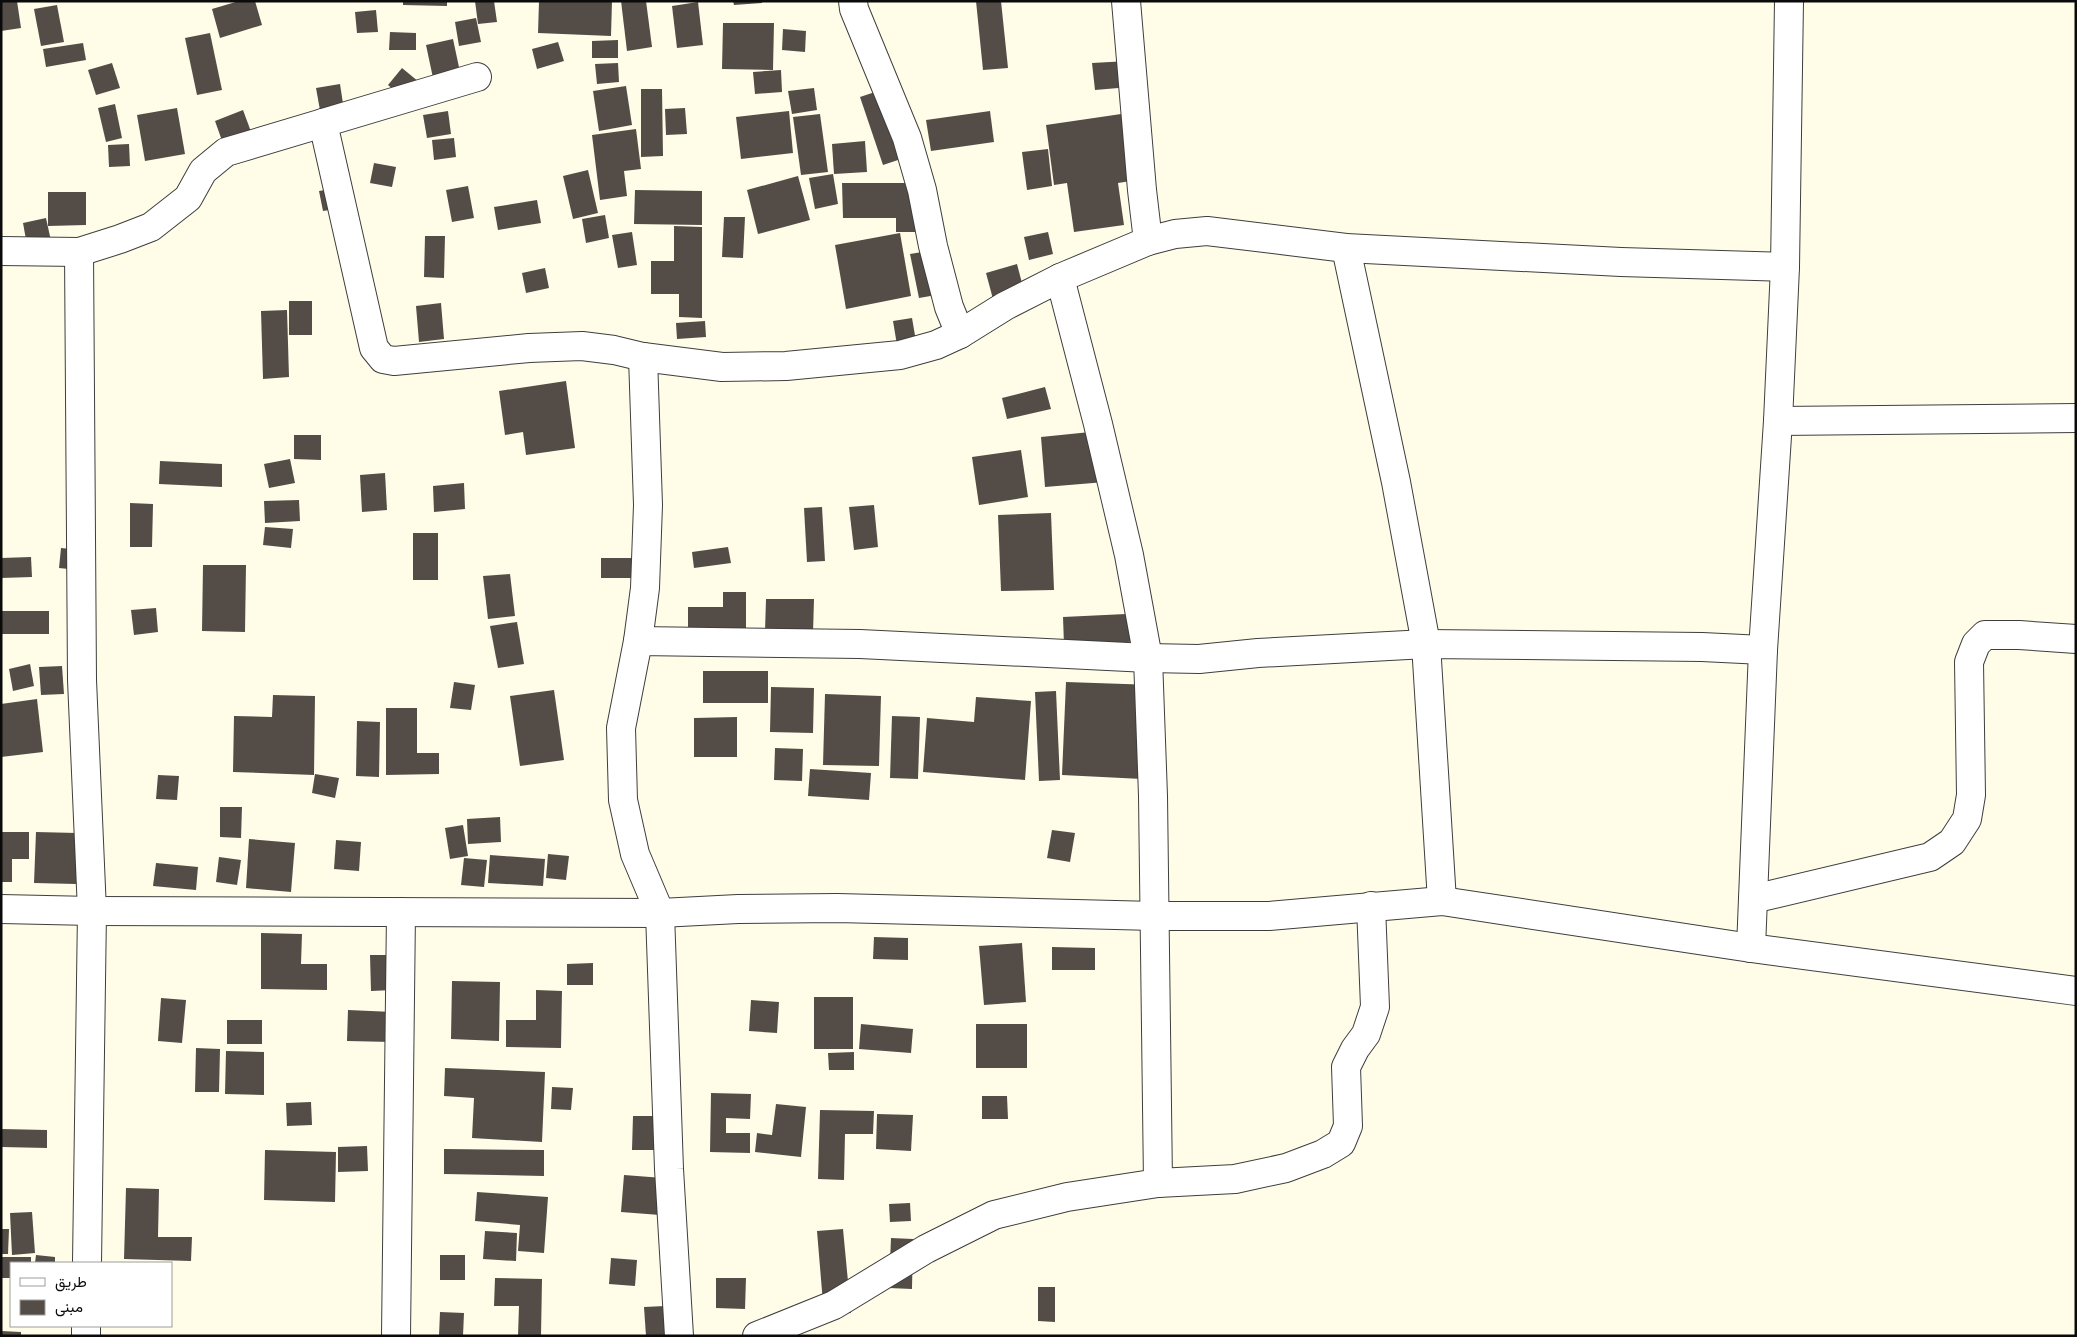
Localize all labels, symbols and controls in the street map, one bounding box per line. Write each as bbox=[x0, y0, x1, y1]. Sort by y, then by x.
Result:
legend bbox=[10, 1262, 172, 1327]
text: طريق bbox=[55, 1271, 87, 1292]
text: مبنى bbox=[55, 1296, 83, 1317]

